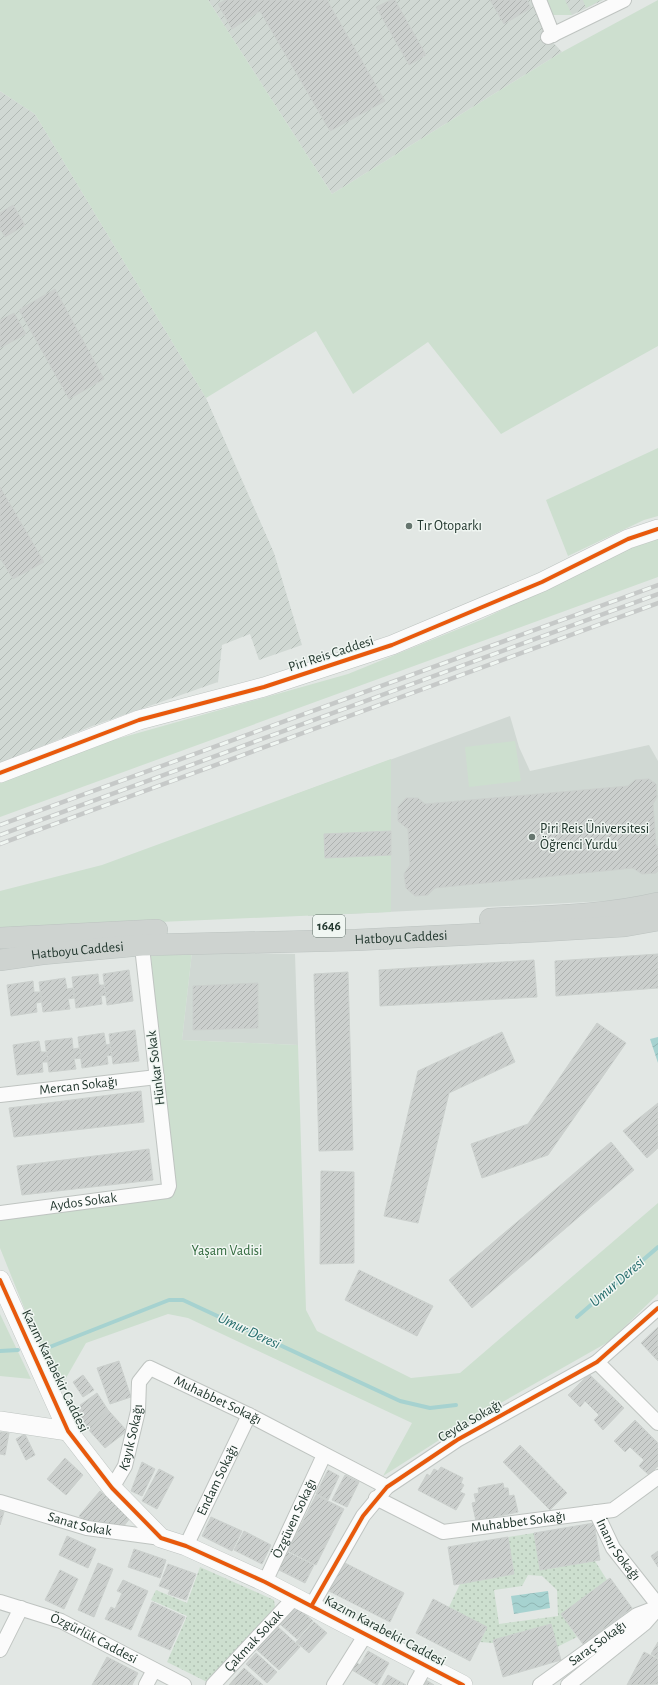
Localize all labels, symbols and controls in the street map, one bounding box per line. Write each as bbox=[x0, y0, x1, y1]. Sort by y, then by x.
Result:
place label: Tır Otoparkı bbox=[417, 519, 482, 533]
marker: Tır Otoparkı bbox=[404, 521, 414, 531]
street label: Piri Reis Caddesi bbox=[287, 634, 375, 674]
place label: Piri Reis Üniversitesi Öğrenci Yurdu bbox=[540, 819, 649, 852]
marker: Piri Reis Üniversitesi Öğrenci Yurdu bbox=[527, 832, 537, 842]
road number: 1646 bbox=[313, 915, 345, 937]
street label: Hatboyu Caddesi bbox=[354, 929, 448, 947]
street label: Hatboyu Caddesi bbox=[30, 940, 124, 962]
street label: Hünkar Sokak bbox=[144, 1029, 168, 1106]
street label: Mercan Sokağı bbox=[38, 1075, 118, 1097]
street label: Aydos Sokak bbox=[49, 1191, 118, 1213]
park label: Yaşam Vadisi bbox=[192, 1244, 262, 1258]
water label: Umur Deresi bbox=[587, 1254, 647, 1310]
street label: Kazım Karabekir Caddesi bbox=[19, 1307, 91, 1435]
water label: Umur Deresi bbox=[215, 1310, 283, 1352]
street label: Muhabbet Sokağı bbox=[172, 1373, 264, 1427]
street label: Ceyda Sokağı bbox=[436, 1397, 504, 1445]
street label: Kayık Sokağı bbox=[117, 1404, 145, 1473]
street label: Endam Sokağı bbox=[195, 1443, 241, 1518]
street label: Özgüven Sokağı bbox=[267, 1476, 319, 1561]
street label: Muhabbet Sokağı bbox=[470, 1509, 566, 1535]
street label: Sanat Sokak bbox=[46, 1510, 113, 1538]
street label: İnanır Sokağı bbox=[593, 1516, 643, 1583]
street label: Kazım Karabekir Caddesi bbox=[322, 1593, 448, 1669]
street label: Çakmak Sokak bbox=[222, 1607, 286, 1675]
street label: Özgürlük Caddesi bbox=[49, 1608, 140, 1666]
street label: Saraç Sokağı bbox=[566, 1618, 629, 1669]

